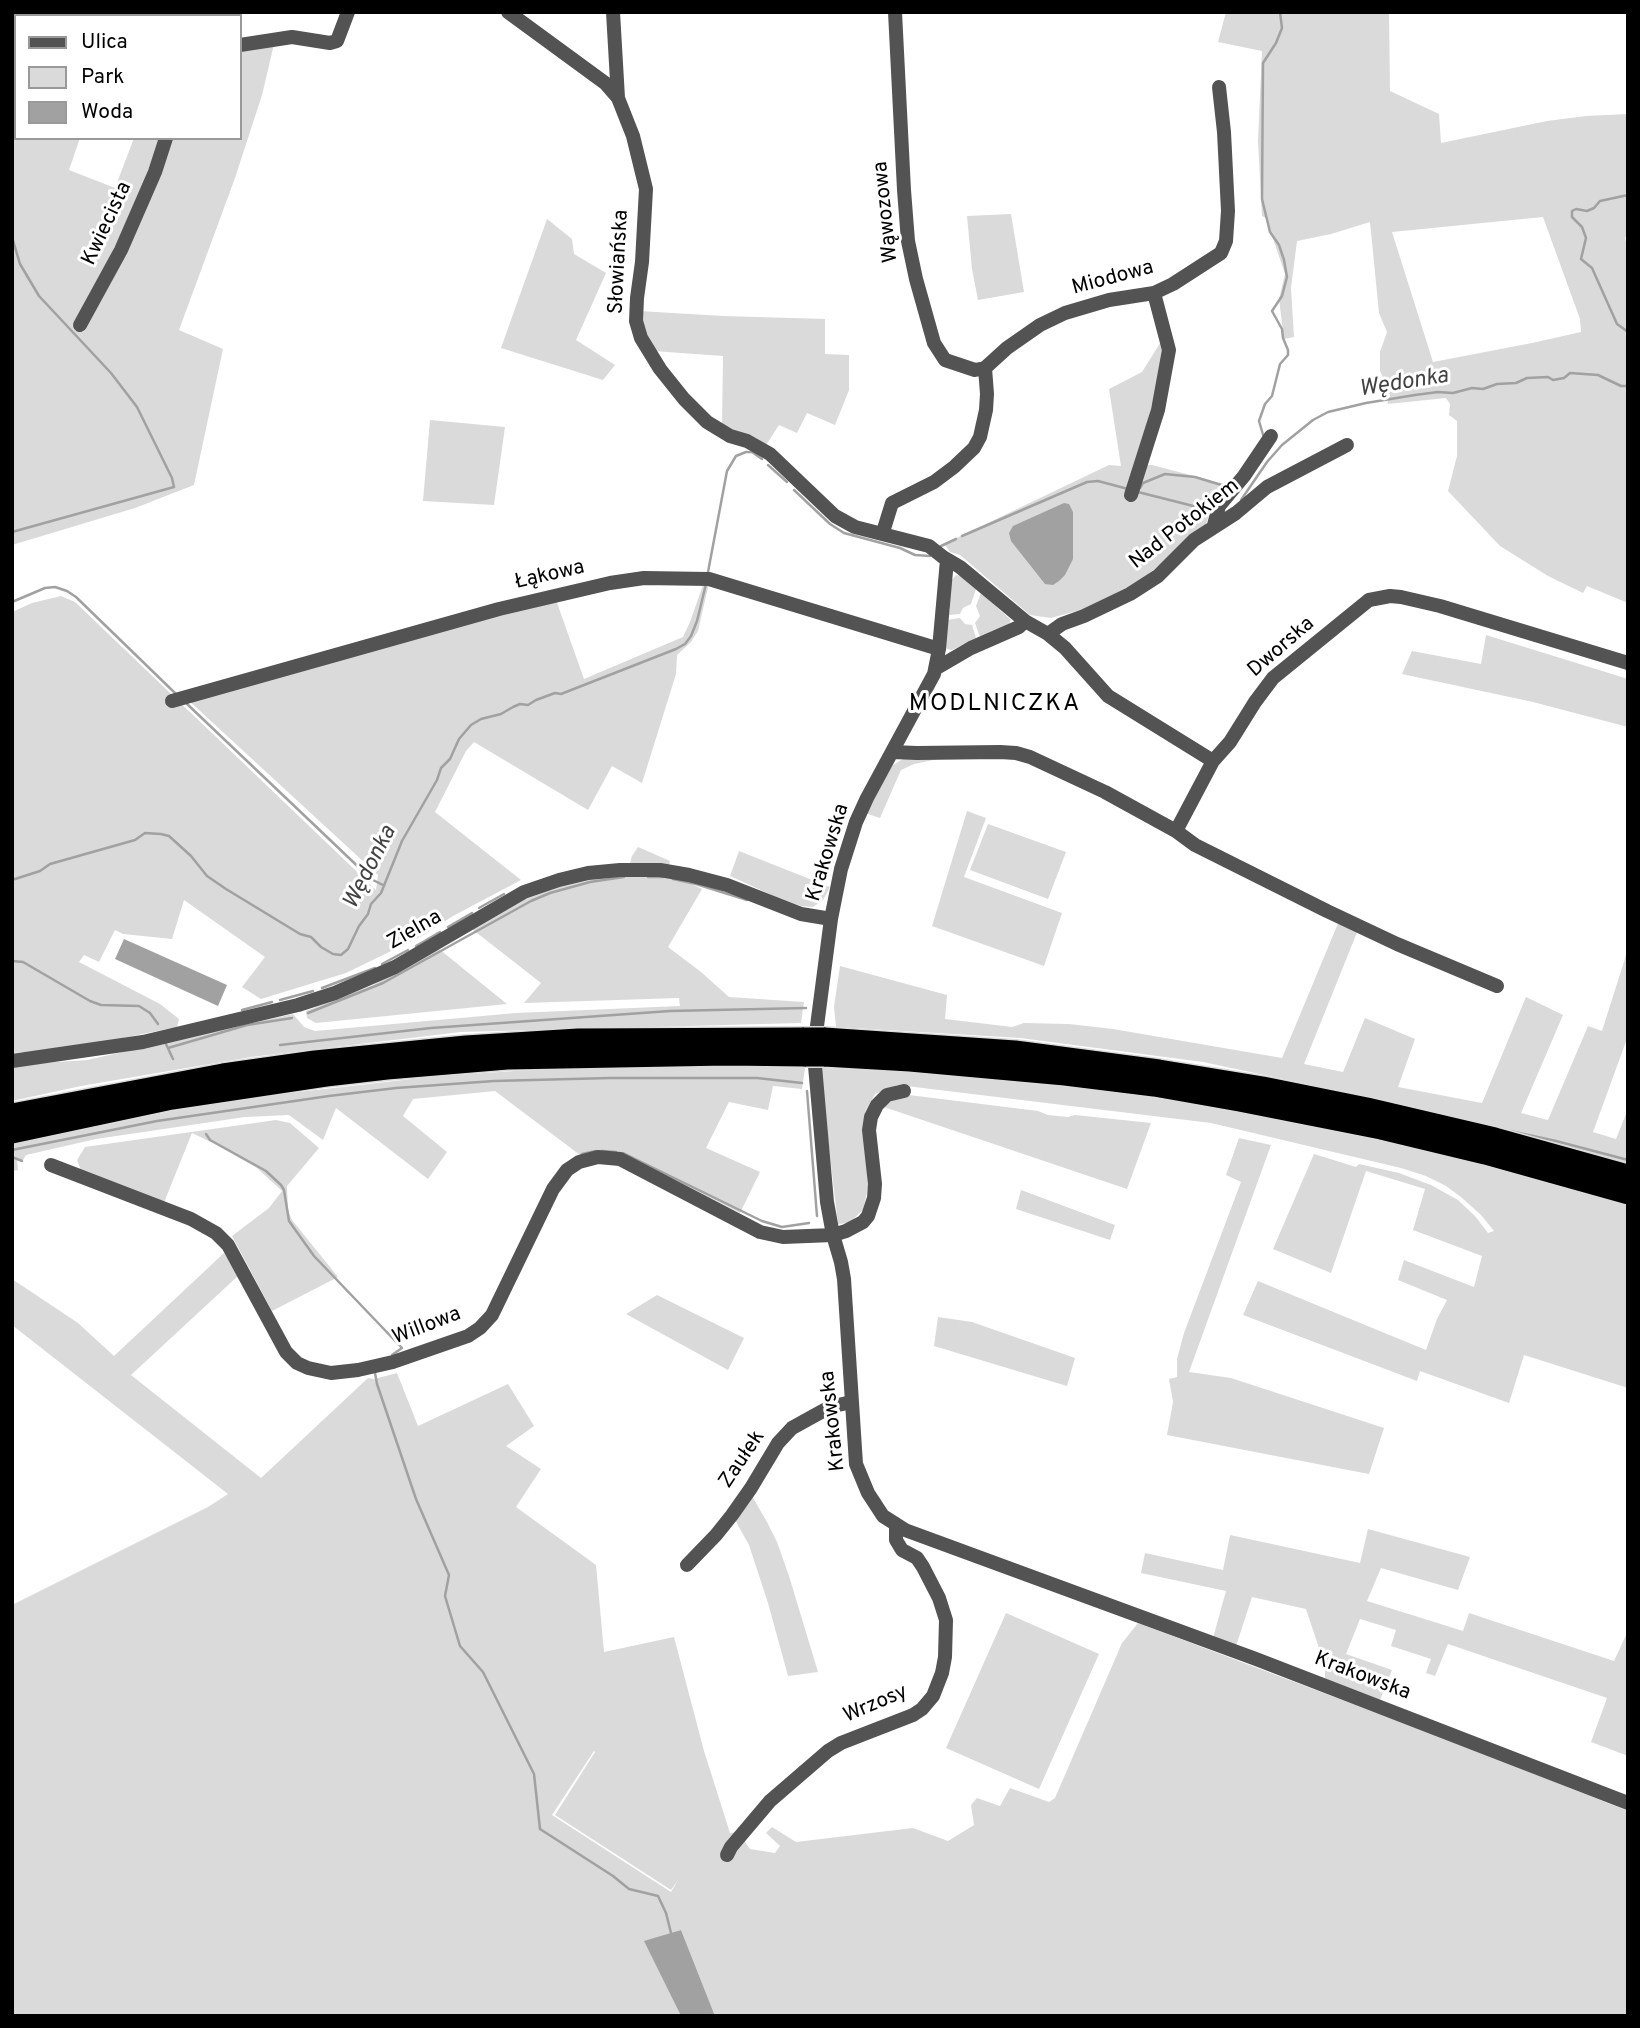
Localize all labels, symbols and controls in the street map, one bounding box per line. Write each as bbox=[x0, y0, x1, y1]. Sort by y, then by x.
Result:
legend bbox=[14, 14, 242, 140]
text: Ulica bbox=[81, 29, 128, 56]
text: Park bbox=[81, 64, 124, 91]
text: Woda bbox=[81, 99, 133, 126]
street label: Wąwozowa bbox=[869, 160, 905, 264]
street label: Kwiecista bbox=[78, 178, 138, 270]
street label: Słowiańska bbox=[605, 209, 635, 315]
street label: Miodowa bbox=[1069, 256, 1157, 302]
water label: Wędonka bbox=[1357, 363, 1451, 405]
street label: Nad Potokiem bbox=[1125, 474, 1245, 576]
street label: Łąkowa bbox=[513, 556, 587, 596]
street label: Dworska bbox=[1244, 612, 1320, 684]
district label: MODLNICZKA bbox=[910, 691, 1080, 719]
street label: Krakowska bbox=[802, 801, 856, 905]
water label: Wędonka bbox=[338, 822, 404, 914]
street label: Zielna bbox=[383, 905, 447, 957]
street label: Willowa bbox=[389, 1302, 465, 1352]
street label: Krakowska bbox=[816, 1369, 852, 1473]
street label: Zaułek bbox=[715, 1426, 771, 1494]
street label: Krakowska bbox=[1310, 1647, 1414, 1707]
street label: Wrzosy bbox=[840, 1680, 912, 1730]

